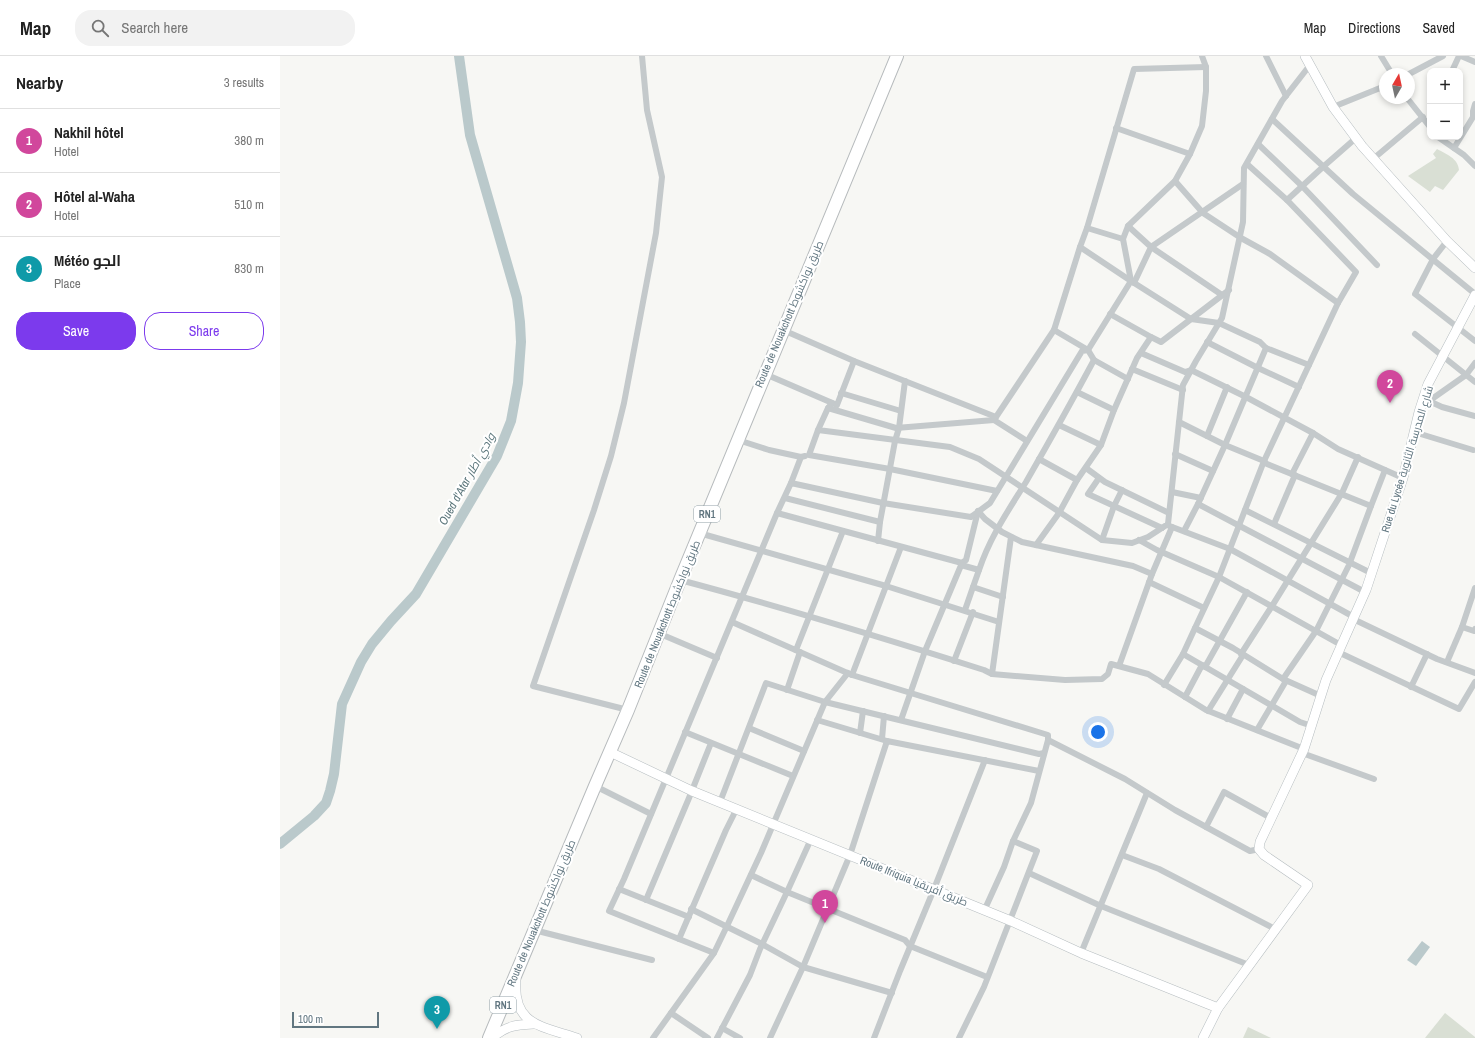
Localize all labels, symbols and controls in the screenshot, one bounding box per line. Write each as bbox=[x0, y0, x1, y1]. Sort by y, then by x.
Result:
search box bbox=[75, 10, 355, 46]
text: Map bbox=[20, 15, 51, 41]
icon: search bbox=[89, 17, 111, 39]
text: Search here bbox=[121, 17, 188, 38]
text: Map bbox=[1304, 19, 1326, 37]
text: Directions bbox=[1348, 19, 1400, 37]
text: Saved bbox=[1422, 19, 1455, 37]
north arrow bbox=[1379, 68, 1415, 104]
map controls bbox=[1427, 68, 1463, 140]
button: + bbox=[1427, 68, 1463, 104]
text: Nearby bbox=[16, 71, 63, 94]
text: 3 results bbox=[224, 74, 264, 91]
button: − bbox=[1427, 104, 1463, 140]
text: Nakhil hôtel bbox=[54, 122, 124, 143]
text: 1 bbox=[26, 132, 32, 149]
text: 380 m bbox=[234, 132, 264, 149]
text: Hotel bbox=[54, 143, 79, 160]
text: Hôtel al-Waha bbox=[54, 186, 135, 207]
text: 2 bbox=[26, 196, 32, 213]
text: 510 m bbox=[234, 196, 264, 213]
text: Hotel bbox=[54, 207, 79, 224]
street label: Route de Nouakchott طريق نواكشوط bbox=[752, 238, 826, 390]
text: Météo الجو bbox=[54, 250, 121, 271]
text: 3 bbox=[26, 260, 32, 277]
text: 830 m bbox=[234, 260, 264, 277]
text: Place bbox=[54, 275, 81, 292]
button: Save bbox=[16, 312, 136, 350]
button: Share bbox=[144, 312, 264, 350]
pin: 2 bbox=[1377, 370, 1403, 403]
street label: Rue du Lycée شارع المدرسة الثانوية bbox=[1378, 384, 1437, 534]
water label: Oued d'Atar وادي أطار bbox=[435, 429, 501, 529]
road number: RN1 bbox=[694, 506, 720, 522]
street label: Route de Nouakchott طريق نواكشوط bbox=[631, 538, 703, 690]
your location bbox=[1088, 722, 1108, 742]
street label: Route de Nouakchott طريق نواكشوط bbox=[504, 837, 578, 989]
street label: Route Ifriquia طريق أفريقيا bbox=[858, 853, 970, 909]
pin: 1 bbox=[812, 890, 838, 923]
pin: 3 bbox=[424, 996, 450, 1029]
road number: RN1 bbox=[490, 997, 516, 1013]
scale bar bbox=[292, 1010, 379, 1029]
text: 100 m bbox=[298, 1012, 323, 1026]

